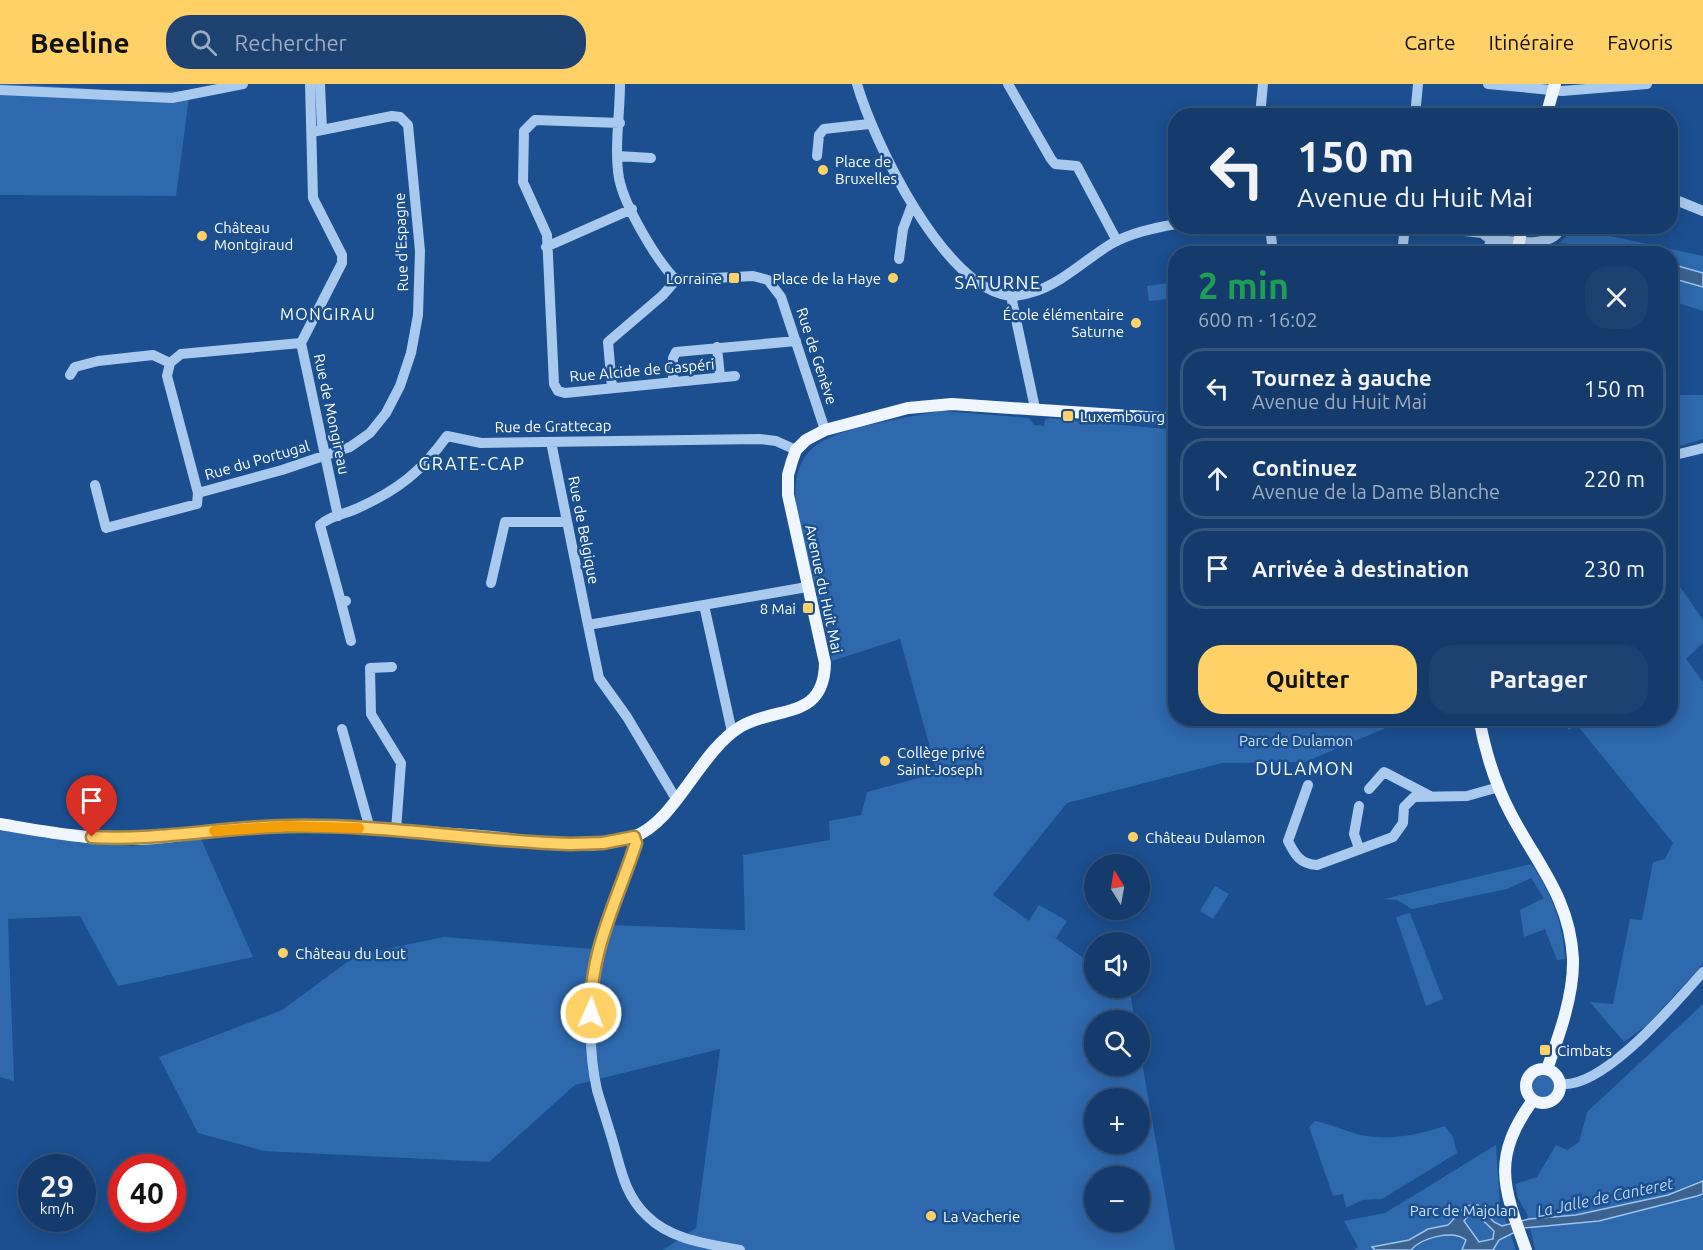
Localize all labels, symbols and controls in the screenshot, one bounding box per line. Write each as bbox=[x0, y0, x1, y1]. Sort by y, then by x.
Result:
search box bbox=[166, 15, 586, 69]
icon: search bbox=[187, 26, 220, 59]
text: Beeline bbox=[30, 27, 130, 58]
text: Rechercher bbox=[235, 30, 347, 55]
text: Carte bbox=[1404, 30, 1456, 54]
text: Itinéraire bbox=[1489, 30, 1574, 54]
text: Favoris bbox=[1607, 30, 1673, 54]
icon: left bbox=[1198, 132, 1276, 210]
text: 150 m bbox=[1297, 133, 1414, 180]
place label: Place de Bruxelles bbox=[835, 153, 897, 187]
marker: Place de Bruxelles bbox=[816, 163, 830, 177]
text: Avenue du Huit Mai bbox=[1297, 182, 1533, 212]
street label: Rue d'Espagne bbox=[391, 192, 411, 292]
place label: Château Montgiraud bbox=[214, 219, 293, 253]
marker: Château Montgiraud bbox=[195, 229, 209, 243]
text: 2 min bbox=[1198, 265, 1289, 306]
button: close bbox=[1585, 266, 1648, 329]
place label: Lorraine bbox=[666, 270, 722, 287]
place label: Place de la Haye bbox=[772, 270, 881, 287]
marker: Lorraine bbox=[727, 271, 741, 285]
marker: Place de la Haye bbox=[886, 271, 900, 285]
district label: SATURNE bbox=[954, 272, 1042, 292]
district label: MONGIRAU bbox=[280, 305, 376, 323]
street label: Rue de Genève bbox=[793, 305, 841, 407]
place label: École élémentaire Saturne bbox=[1003, 306, 1124, 340]
text: 600 m · 16:02 bbox=[1198, 308, 1318, 331]
marker: École élémentaire Saturne bbox=[1129, 316, 1143, 330]
street label: Rue de Mongireau bbox=[311, 352, 353, 476]
street label: Rue Alcide de Gaspéri bbox=[569, 355, 715, 385]
text: Tournez à gauche bbox=[1252, 365, 1432, 390]
icon: left bbox=[1201, 372, 1234, 405]
text: 150 m bbox=[1584, 376, 1645, 401]
text: Avenue du Huit Mai bbox=[1252, 390, 1427, 413]
place label: Luxembourg bbox=[1080, 408, 1165, 425]
marker: Luxembourg bbox=[1061, 409, 1075, 423]
street label: Rue de Grattecap bbox=[494, 416, 612, 436]
street label: Rue du Portugal bbox=[203, 437, 311, 483]
district label: GRATE-CAP bbox=[418, 453, 526, 473]
text: Continuez bbox=[1252, 455, 1357, 480]
icon: ahead bbox=[1201, 462, 1234, 495]
text: 220 m bbox=[1584, 466, 1645, 491]
street label: Rue de Belgique bbox=[565, 475, 603, 585]
text: Avenue de la Dame Blanche bbox=[1252, 480, 1500, 503]
street label: Avenue du Huit Mai bbox=[802, 523, 846, 655]
icon: arrive bbox=[1201, 552, 1234, 585]
text: Arrivée à destination bbox=[1252, 556, 1469, 581]
text: 230 m bbox=[1584, 556, 1645, 581]
place label: 8 Mai bbox=[760, 600, 796, 617]
marker: 8 Mai bbox=[801, 601, 815, 615]
button: Quitter bbox=[1198, 645, 1417, 714]
button: Partager bbox=[1429, 645, 1648, 714]
park label: Parc de Dulamon bbox=[1239, 732, 1353, 749]
place label: Collège privé Saint-Joseph bbox=[897, 744, 985, 778]
marker: Collège privé Saint-Joseph bbox=[878, 754, 892, 768]
district label: DULAMON bbox=[1255, 758, 1355, 778]
pin bbox=[66, 775, 117, 837]
icon: arrive bbox=[75, 784, 108, 817]
place label: Château Dulamon bbox=[1145, 829, 1265, 846]
marker: Château Dulamon bbox=[1126, 830, 1140, 844]
north arrow bbox=[1084, 854, 1150, 920]
map controls bbox=[1084, 854, 1150, 1232]
button: sound bbox=[1084, 932, 1150, 998]
place label: Château du Lout bbox=[295, 945, 406, 962]
marker: Château du Lout bbox=[276, 946, 290, 960]
position arrow bbox=[559, 981, 623, 1045]
button: search bbox=[1084, 1010, 1150, 1076]
place label: Cimbats bbox=[1557, 1042, 1612, 1059]
marker: Cimbats bbox=[1538, 1043, 1552, 1057]
button: + bbox=[1084, 1088, 1150, 1154]
speed limit sign: 40 bbox=[108, 1154, 186, 1232]
button: − bbox=[1084, 1166, 1150, 1232]
text: 29 bbox=[40, 1169, 74, 1203]
water label: La Jalle de Canteret bbox=[1535, 1174, 1676, 1220]
text: km/h bbox=[40, 1200, 74, 1217]
park label: Parc de Majolan bbox=[1410, 1202, 1516, 1219]
place label: La Vacherie bbox=[943, 1208, 1020, 1225]
marker: La Vacherie bbox=[924, 1209, 938, 1223]

